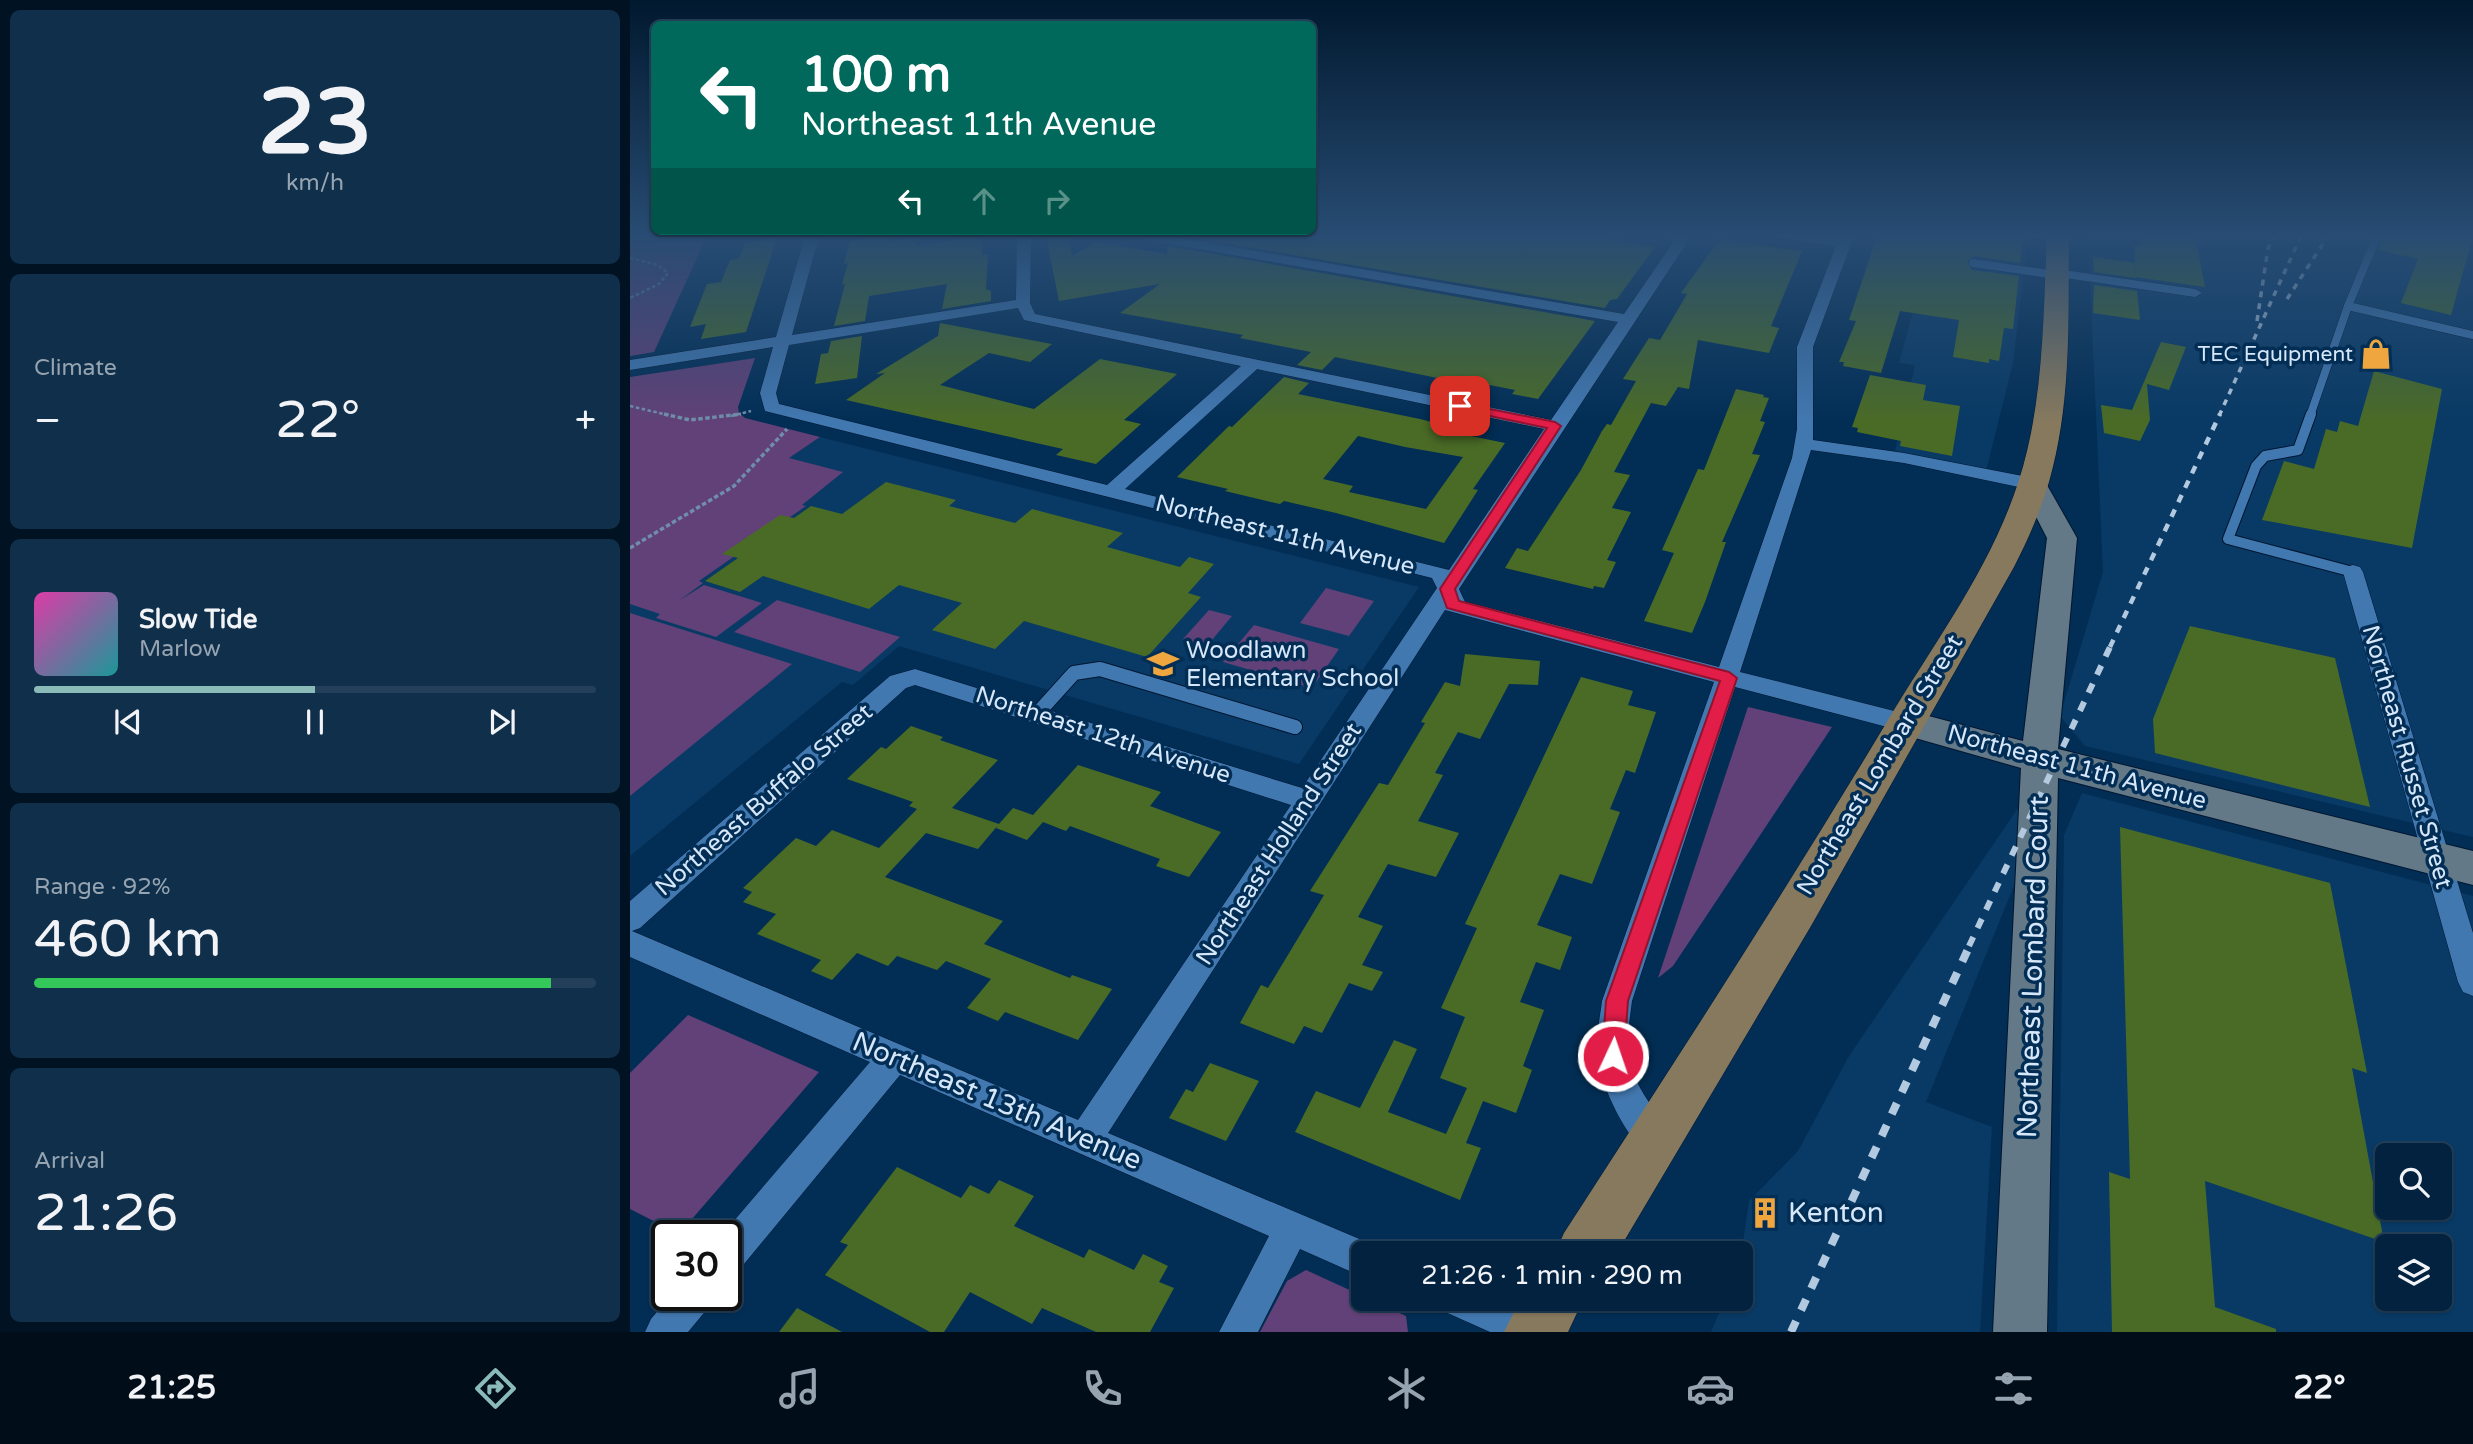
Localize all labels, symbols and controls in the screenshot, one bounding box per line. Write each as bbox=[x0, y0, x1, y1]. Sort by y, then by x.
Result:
text: 100 m bbox=[801, 46, 951, 105]
icon: left bbox=[686, 49, 777, 140]
text: 23 bbox=[258, 68, 372, 178]
text: Northeast 11th Avenue bbox=[801, 106, 1156, 144]
text: km/h bbox=[286, 169, 344, 197]
icon: left bbox=[892, 182, 930, 220]
icon: ahead bbox=[965, 182, 1003, 220]
icon: right bbox=[1038, 182, 1076, 220]
shop icon: TEC Equipment bbox=[2359, 337, 2393, 371]
place label: TEC Equipment bbox=[2198, 342, 2353, 367]
text: Climate bbox=[34, 354, 117, 382]
pin bbox=[1430, 376, 1490, 436]
icon: arrive bbox=[1441, 387, 1479, 425]
text: 22° bbox=[275, 389, 360, 452]
text: − bbox=[34, 398, 61, 444]
text: + bbox=[575, 398, 596, 444]
street label: Northeast 11th Avenue bbox=[1152, 489, 1418, 581]
text: Slow Tide bbox=[139, 604, 257, 635]
street label: Northeast Russet Street bbox=[2355, 622, 2459, 892]
street label: Northeast Lombard Street bbox=[1791, 630, 1969, 900]
text: Marlow bbox=[139, 635, 221, 663]
place label: Woodlawn Elementary School bbox=[1186, 636, 1399, 693]
school or university icon: Woodlawn Elementary School bbox=[1146, 647, 1180, 681]
street label: Northeast 12th Avenue bbox=[972, 680, 1234, 790]
street label: Northeast Buffalo Street bbox=[649, 698, 879, 902]
icon: previous bbox=[109, 703, 147, 741]
icon: pause bbox=[296, 703, 334, 741]
icon: next bbox=[483, 703, 521, 741]
street label: Northeast Holland Street bbox=[1190, 718, 1368, 970]
street label: Northeast 11th Avenue bbox=[1945, 719, 2209, 815]
street label: Northeast Lombard Court bbox=[2010, 795, 2056, 1139]
text: Range · 92% bbox=[34, 873, 170, 901]
text: 460 km bbox=[34, 908, 222, 971]
position arrow bbox=[1576, 1019, 1650, 1093]
street label: Northeast 13th Avenue bbox=[847, 1025, 1147, 1177]
map controls bbox=[2375, 1143, 2452, 1311]
button: search bbox=[2375, 1143, 2452, 1220]
text: Arrival bbox=[34, 1147, 105, 1175]
text: 21:26 bbox=[34, 1182, 178, 1245]
building icon: Kenton bbox=[1748, 1196, 1782, 1230]
place label: Kenton bbox=[1788, 1196, 1884, 1230]
speed limit sign: 30 bbox=[651, 1220, 742, 1311]
button: layers bbox=[2375, 1234, 2452, 1311]
text: 21:26 · 1 min · 290 m bbox=[1421, 1260, 1683, 1291]
icon: directions bbox=[471, 1364, 520, 1413]
icon: music bbox=[775, 1364, 824, 1413]
icon: phone bbox=[1078, 1364, 1127, 1413]
icon: climate bbox=[1382, 1364, 1431, 1413]
icon: car bbox=[1686, 1364, 1735, 1413]
icon: filters bbox=[1989, 1364, 2038, 1413]
text: 21:25 bbox=[127, 1369, 216, 1407]
text: 22° bbox=[2293, 1369, 2346, 1407]

